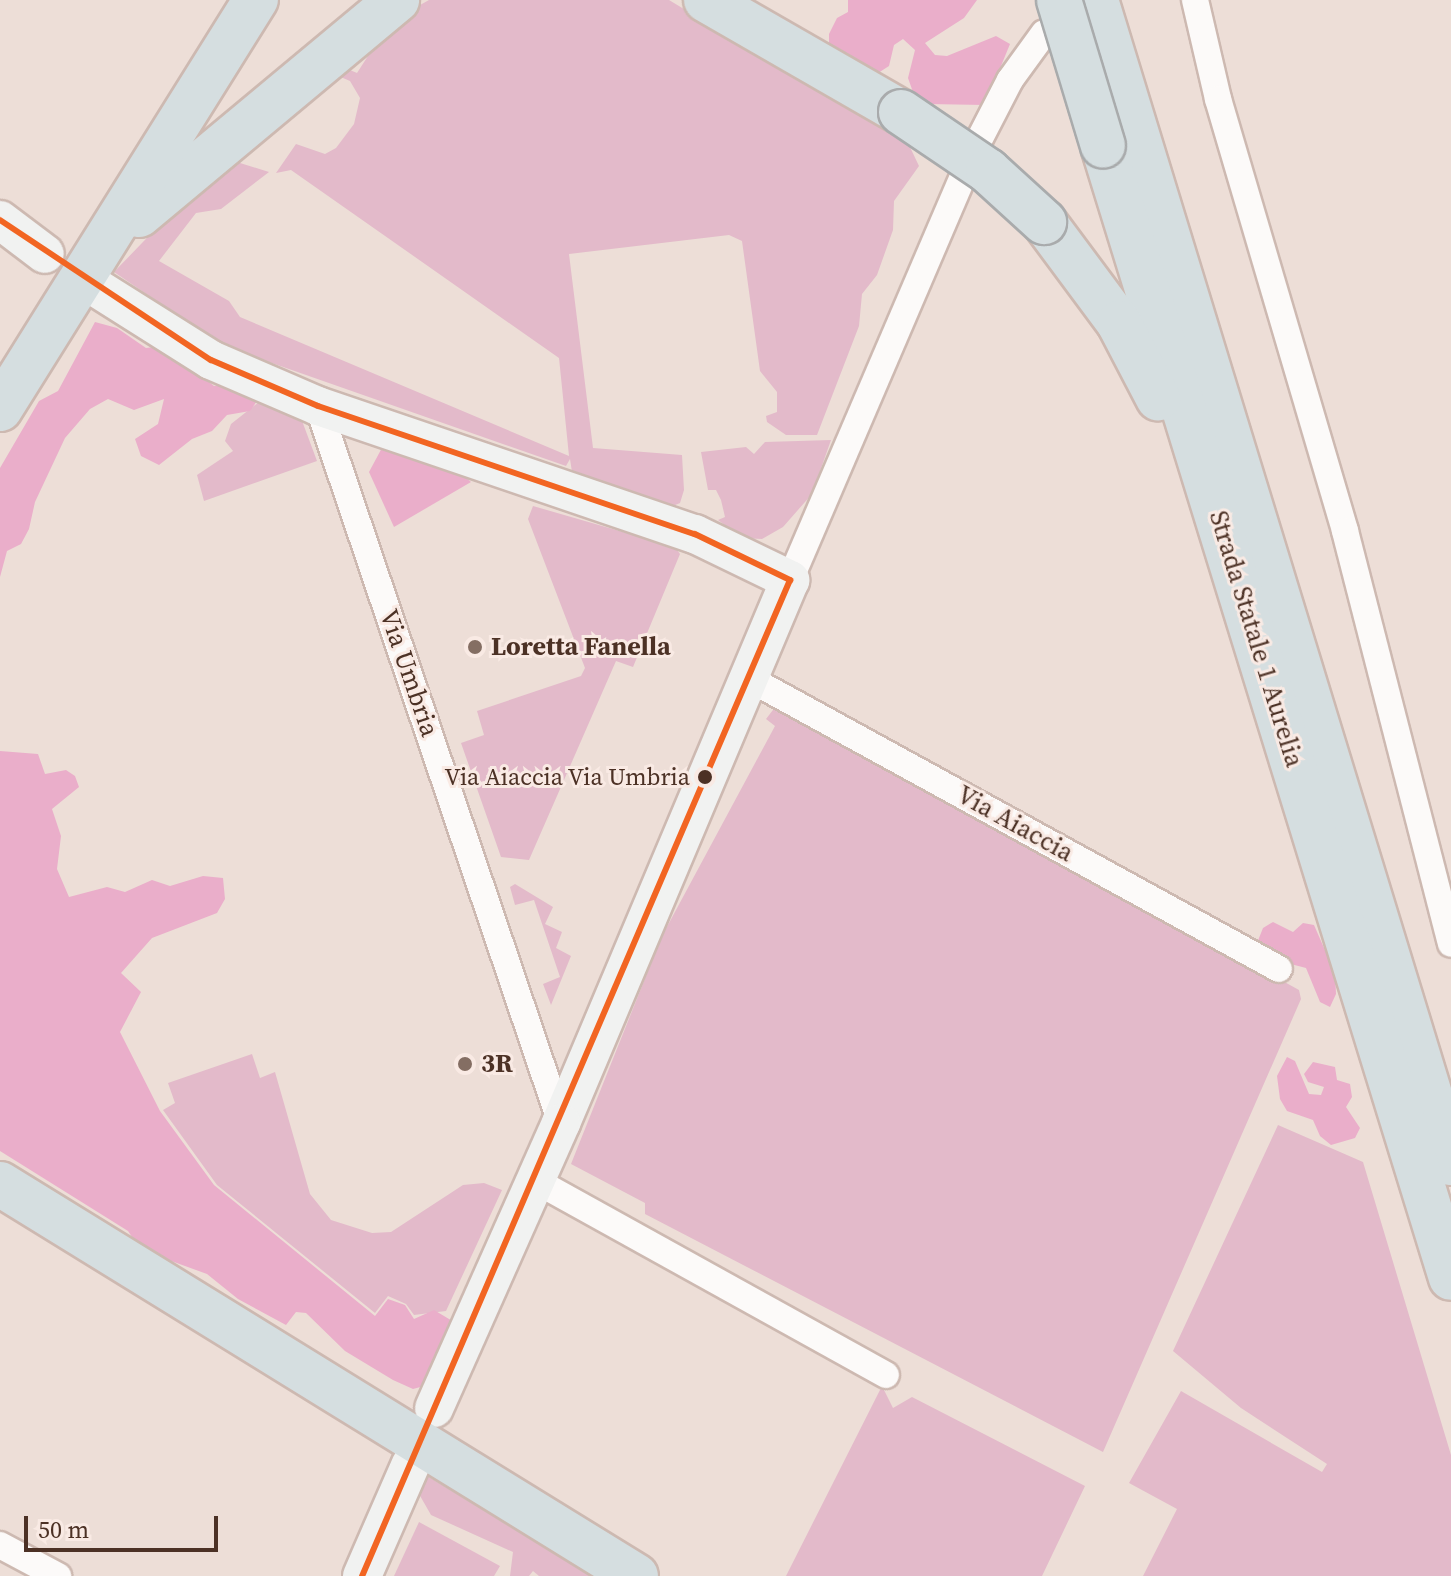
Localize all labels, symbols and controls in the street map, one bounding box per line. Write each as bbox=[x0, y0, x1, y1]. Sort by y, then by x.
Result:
street label: Strada Statale 1 Aurelia bbox=[1202, 507, 1310, 771]
street label: Via Umbria bbox=[373, 605, 445, 741]
place label: Loretta Fanella bbox=[491, 631, 671, 663]
marker: Loretta Fanella bbox=[466, 638, 484, 656]
place label: Via Aiaccia Via Umbria bbox=[444, 763, 690, 791]
marker: Via Aiaccia Via Umbria bbox=[697, 769, 713, 785]
street label: Via Aiaccia bbox=[951, 779, 1079, 869]
place label: 3R bbox=[481, 1048, 513, 1080]
marker: 3R bbox=[456, 1055, 474, 1073]
scale bar bbox=[28, 1500, 222, 1550]
text: 50 m bbox=[38, 1513, 89, 1546]

